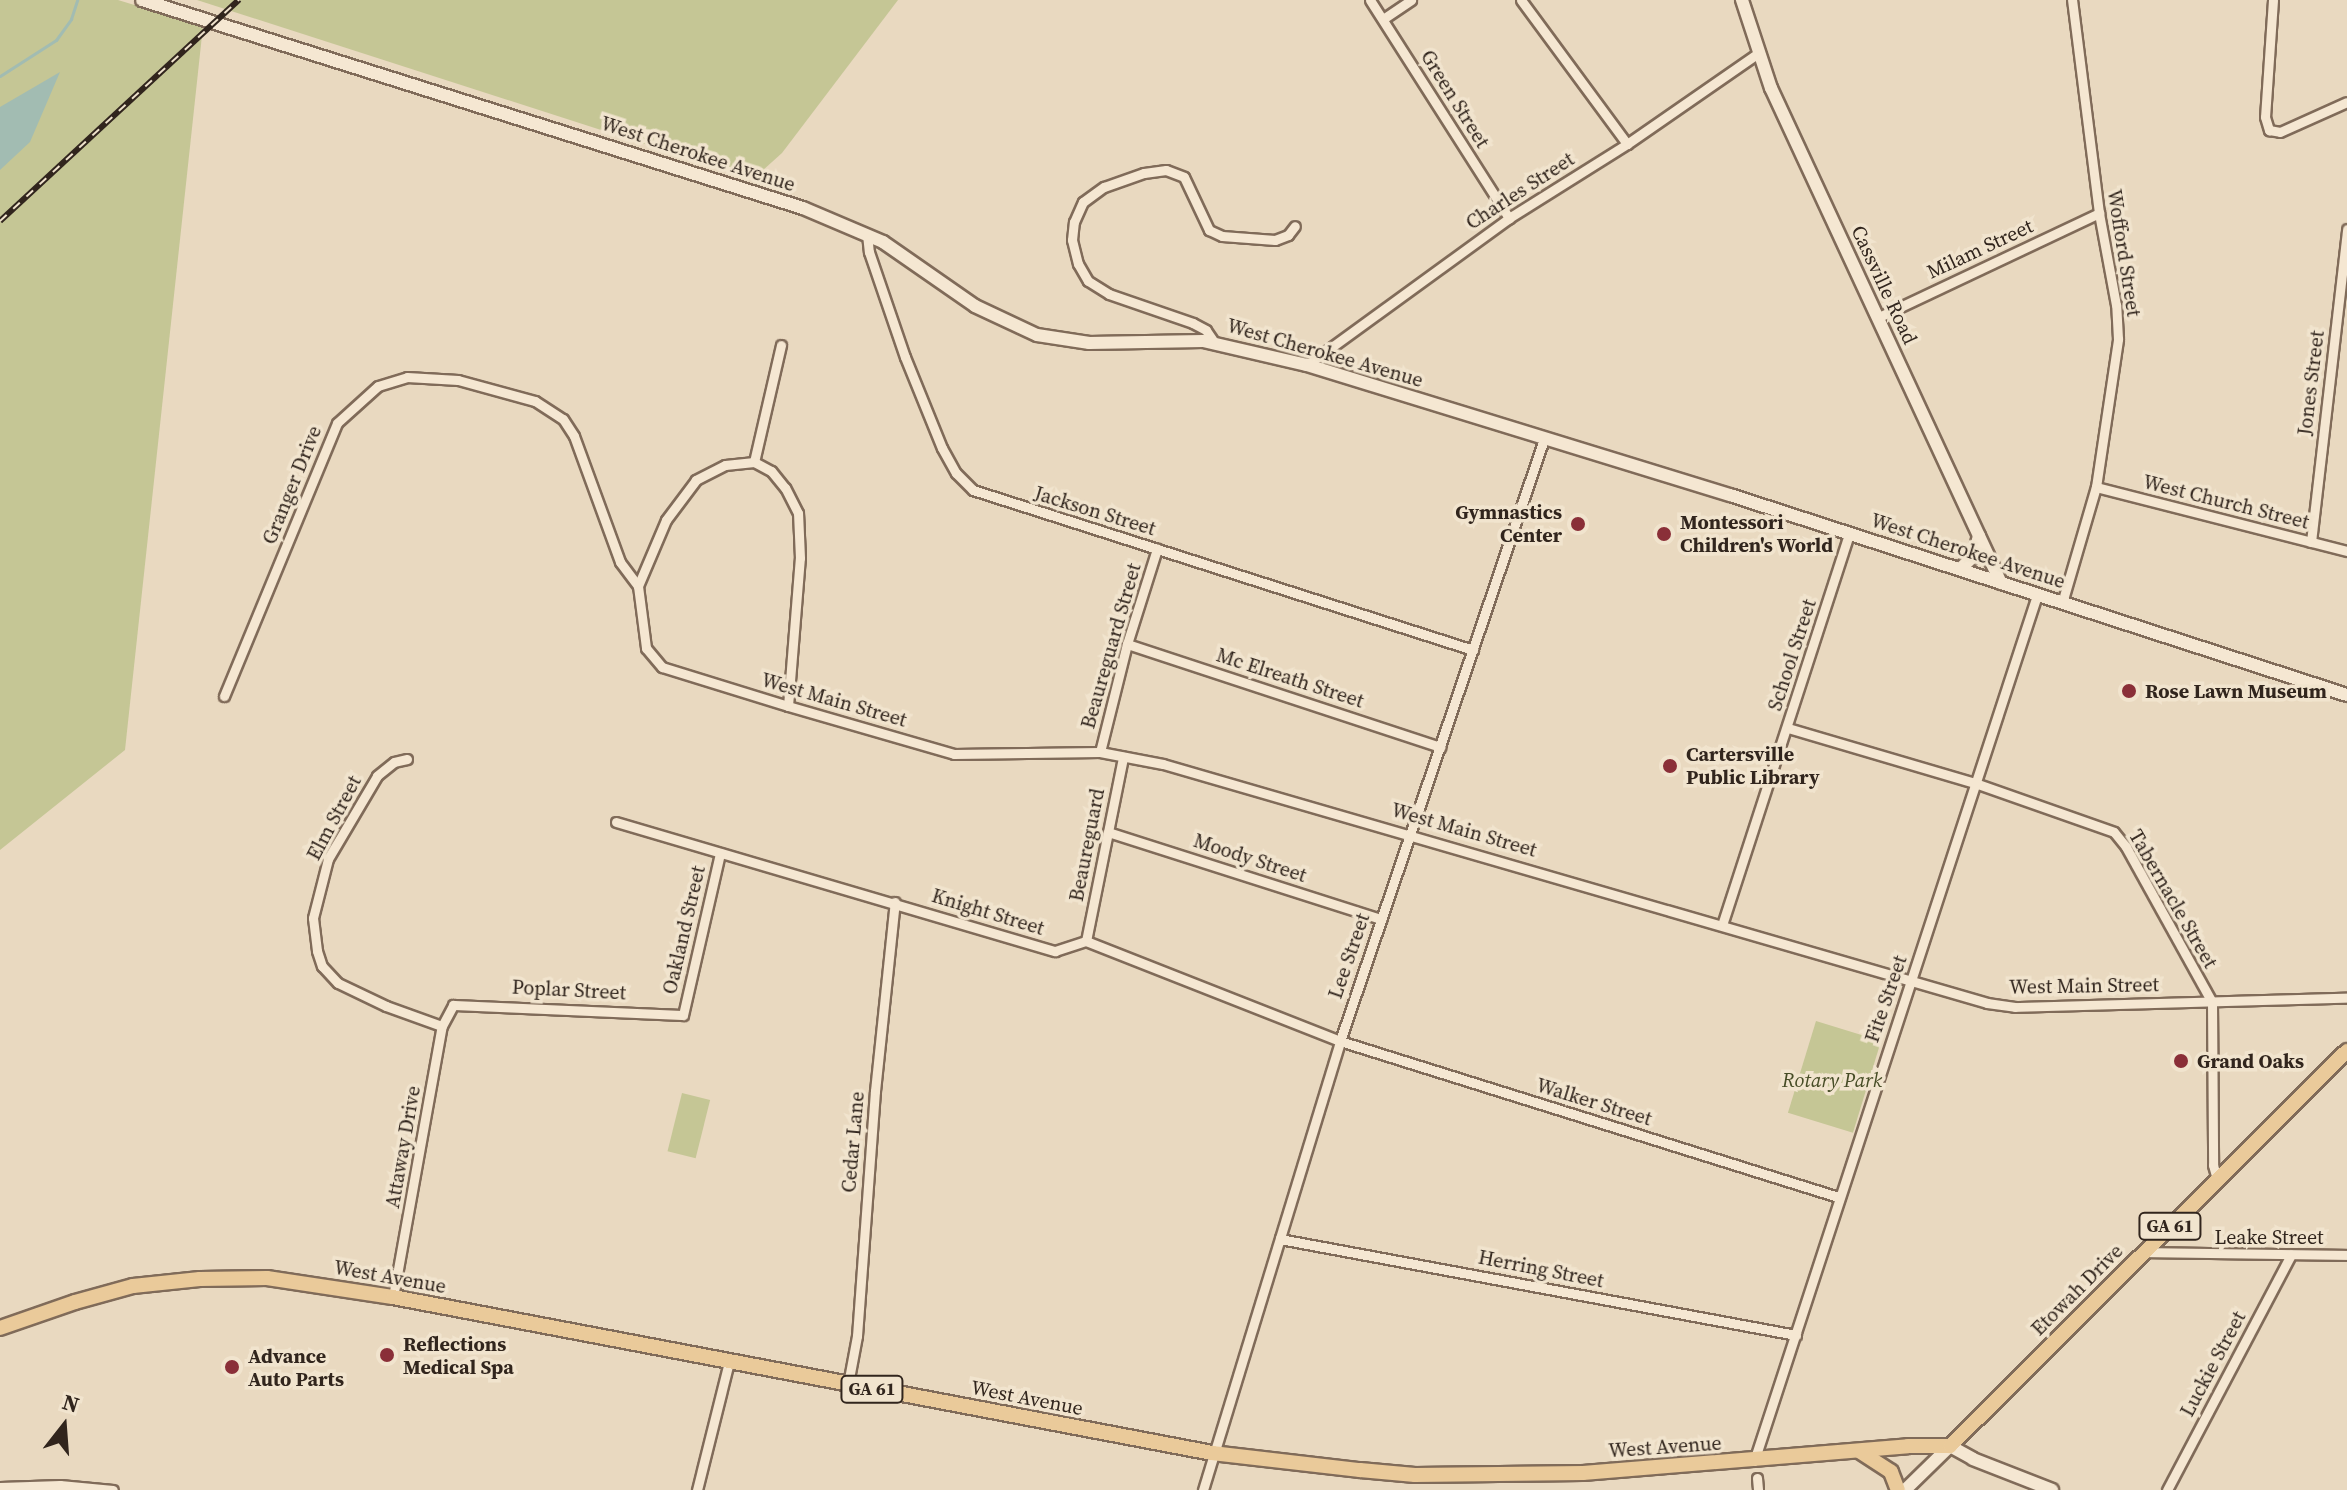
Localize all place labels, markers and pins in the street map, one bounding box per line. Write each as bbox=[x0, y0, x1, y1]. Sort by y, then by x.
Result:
place label: Gymnastics Center bbox=[1455, 500, 1562, 547]
place label: Montessori Children's World bbox=[1680, 510, 1834, 557]
marker: Gymnastics Center bbox=[1569, 515, 1587, 533]
marker: Montessori Children's World bbox=[1655, 525, 1673, 543]
place label: Rose Lawn Museum bbox=[2145, 679, 2327, 703]
marker: Rose Lawn Museum bbox=[2120, 682, 2138, 700]
place label: Cartersville Public Library bbox=[1686, 742, 1820, 789]
marker: Cartersville Public Library bbox=[1661, 757, 1679, 775]
place label: Grand Oaks bbox=[2197, 1049, 2304, 1073]
marker: Grand Oaks bbox=[2172, 1052, 2190, 1070]
place label: Reflections Medical Spa bbox=[403, 1332, 514, 1379]
place label: Advance Auto Parts bbox=[248, 1344, 344, 1391]
marker: Reflections Medical Spa bbox=[378, 1346, 396, 1364]
marker: Advance Auto Parts bbox=[223, 1358, 241, 1376]

